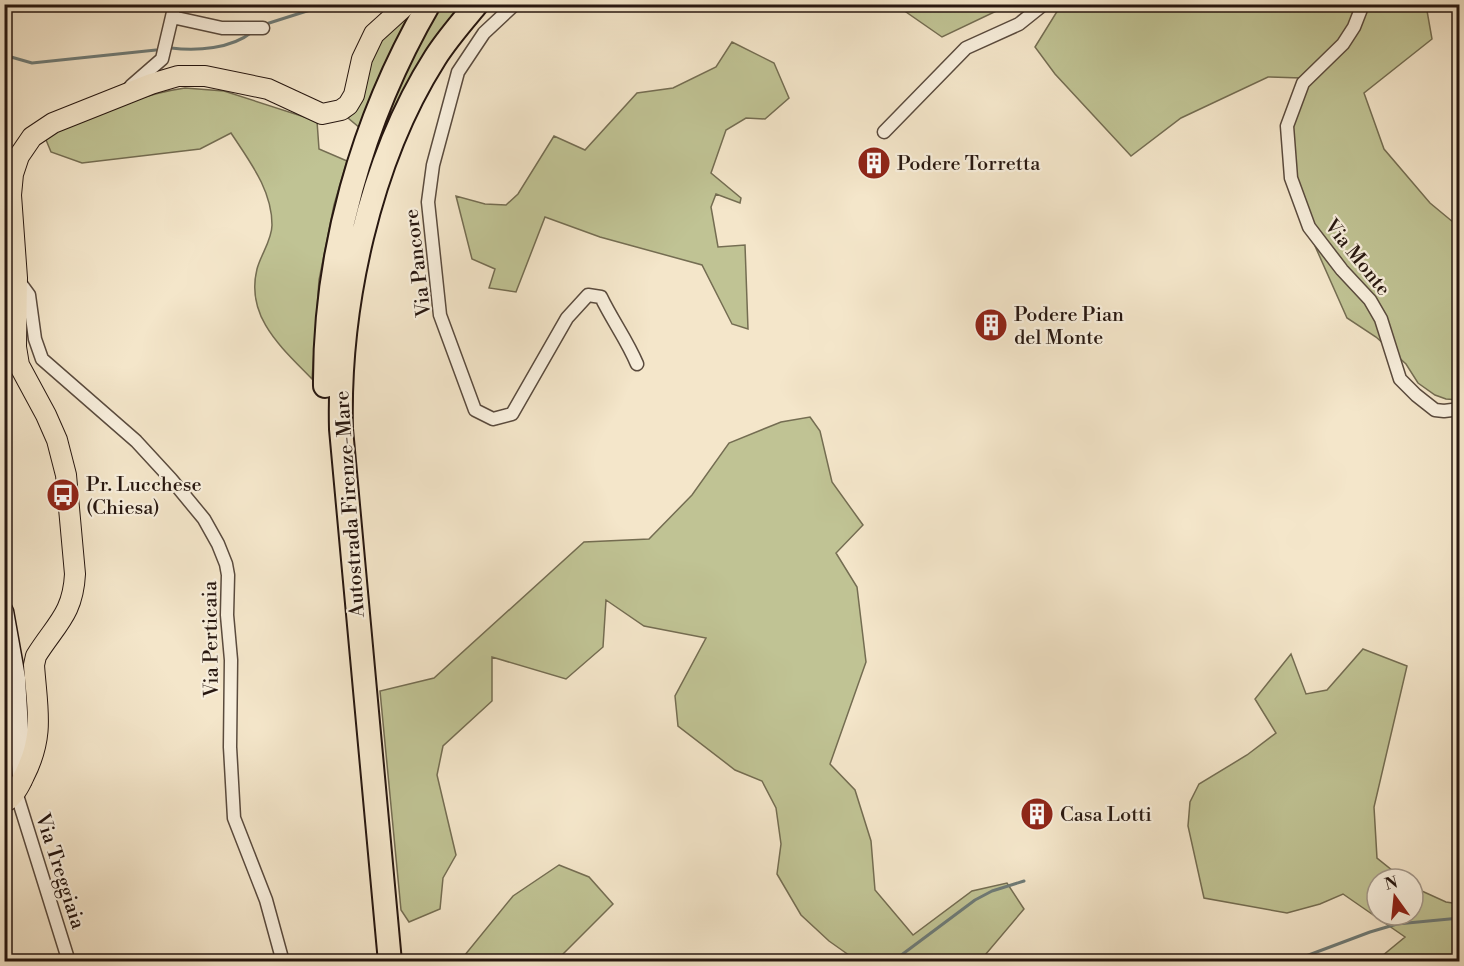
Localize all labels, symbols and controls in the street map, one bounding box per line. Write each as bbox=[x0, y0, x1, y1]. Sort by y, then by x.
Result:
building icon: Podere Torretta bbox=[856, 145, 892, 181]
place label: Podere Torretta bbox=[897, 152, 1041, 177]
street label: Via Pancore bbox=[399, 207, 438, 319]
street label: Via Monte bbox=[1318, 214, 1395, 302]
place label: Podere Pian del Monte bbox=[1014, 303, 1124, 351]
building icon: Podere Pian del Monte bbox=[973, 307, 1009, 343]
street label: Autostrada Firenze-Mare bbox=[330, 390, 371, 619]
place label: Pr. Lucchese (Chiesa) bbox=[86, 473, 202, 521]
bus stop icon: Pr. Lucchese (Chiesa) bbox=[45, 477, 81, 513]
street label: Via Perticaia bbox=[198, 580, 225, 698]
building icon: Casa Lotti bbox=[1019, 796, 1055, 832]
place label: Casa Lotti bbox=[1060, 803, 1152, 828]
street label: Via Treggiaia bbox=[29, 810, 90, 933]
north arrow bbox=[1365, 867, 1425, 927]
text: N bbox=[1383, 872, 1400, 895]

